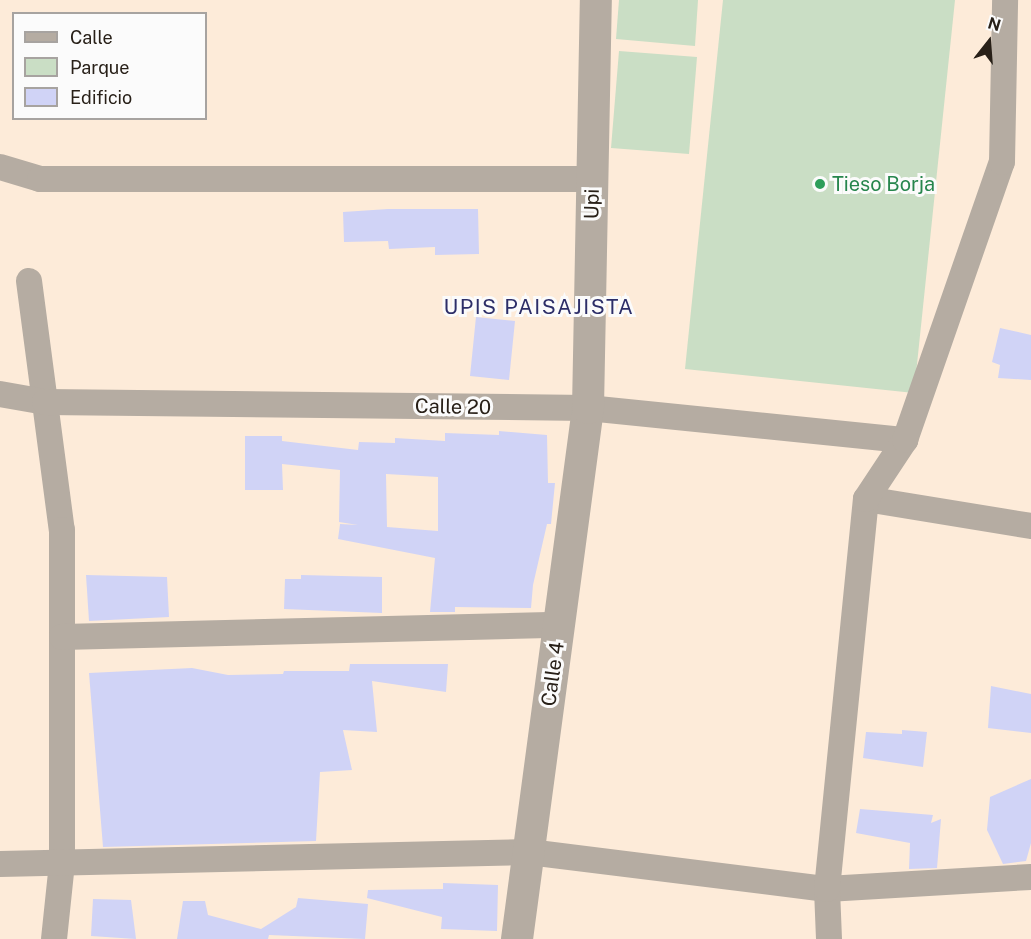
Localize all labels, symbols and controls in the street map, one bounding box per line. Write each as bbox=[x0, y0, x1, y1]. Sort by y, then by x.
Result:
legend bbox=[12, 12, 207, 120]
north arrow bbox=[959, 12, 1019, 72]
text: N bbox=[986, 13, 1003, 35]
text: Calle bbox=[70, 27, 113, 48]
text: Parque bbox=[70, 57, 130, 78]
text: Edificio bbox=[70, 87, 132, 108]
place label: Tieso Borja bbox=[832, 172, 935, 196]
marker: Tieso Borja bbox=[813, 177, 827, 191]
street label: Upi bbox=[580, 188, 604, 220]
district label: UPIS PAISAJISTA bbox=[444, 294, 634, 320]
street label: Calle 20 bbox=[415, 394, 491, 420]
street label: Calle 4 bbox=[537, 640, 569, 708]

